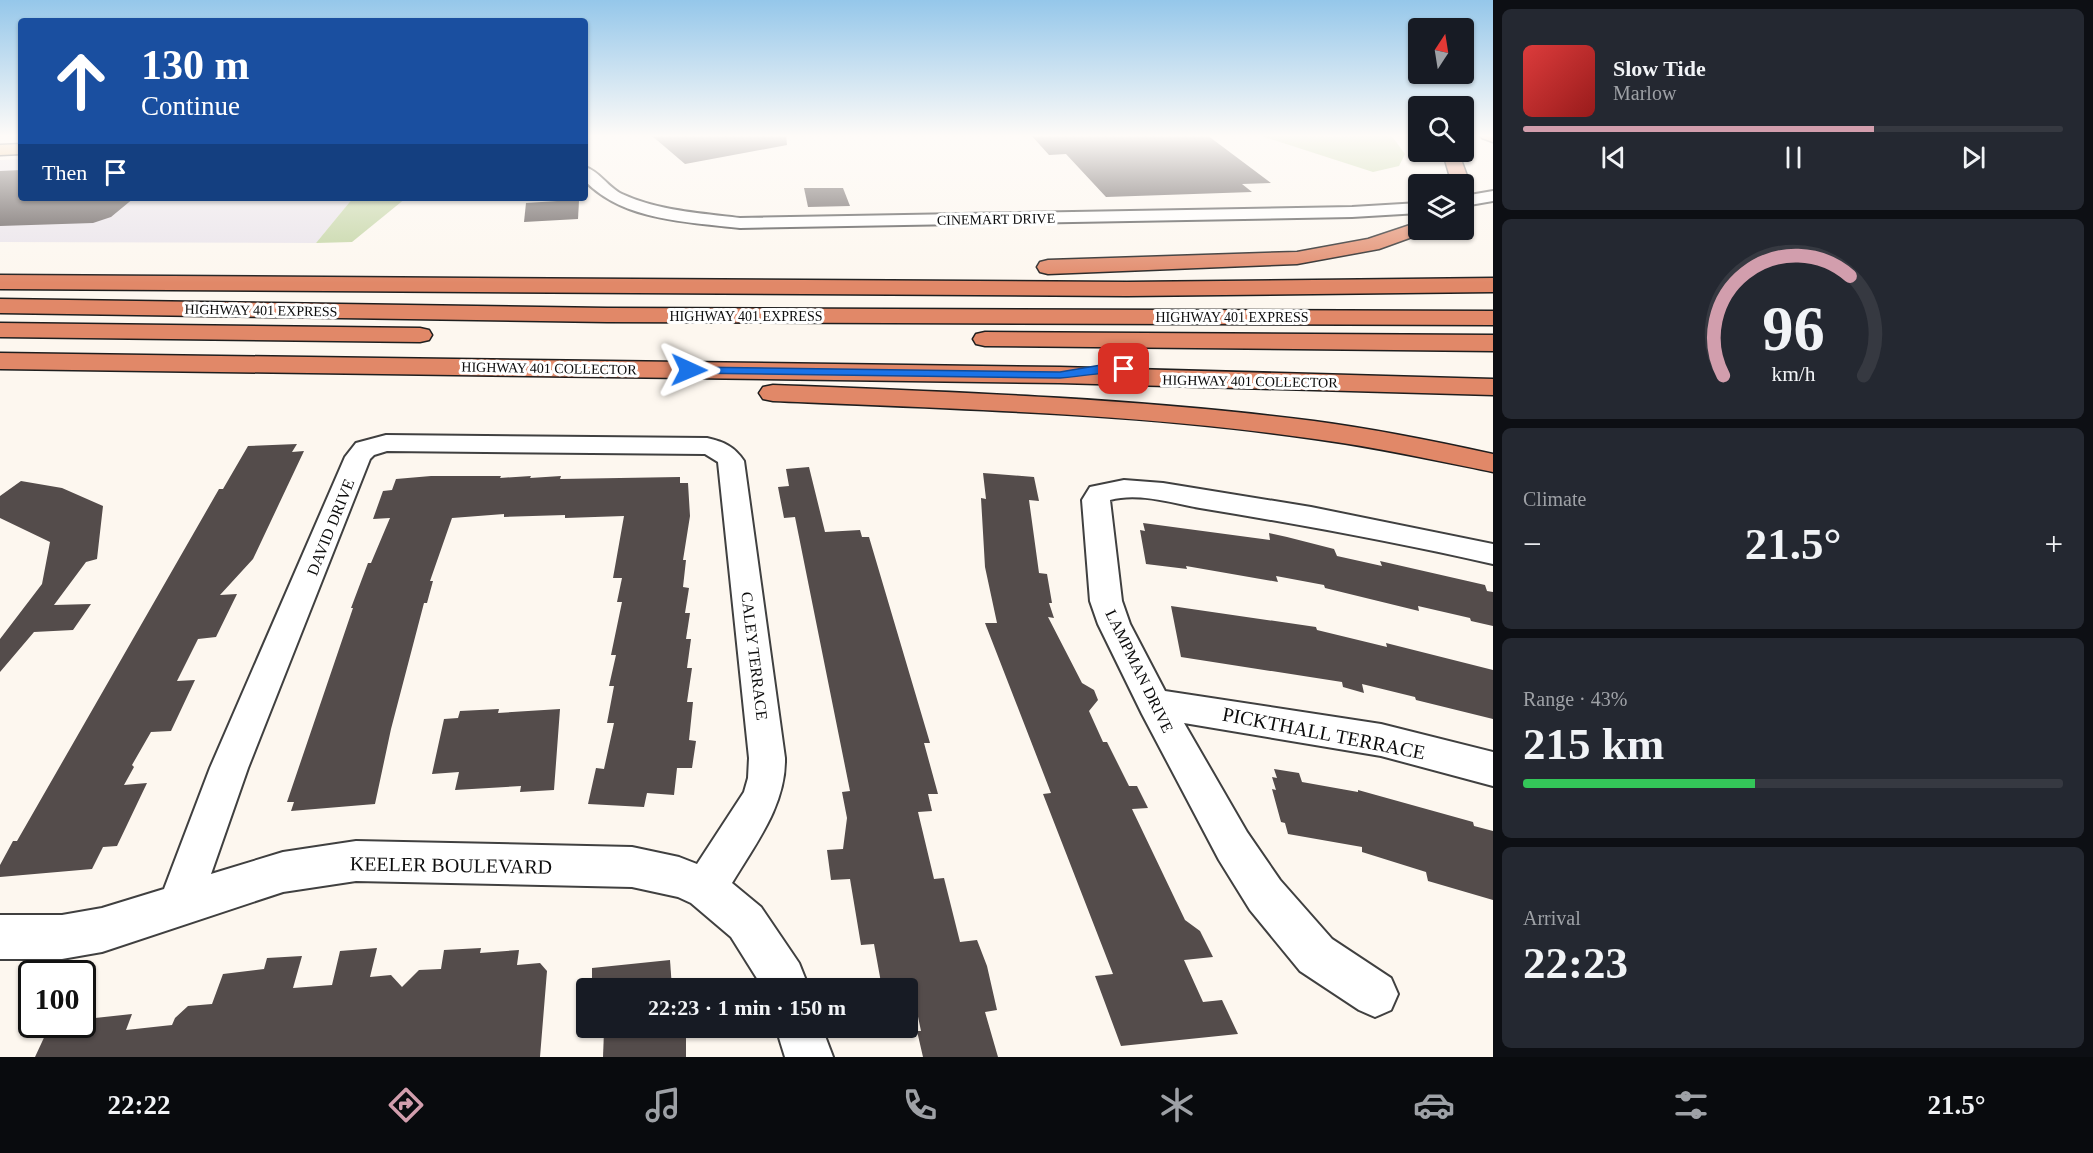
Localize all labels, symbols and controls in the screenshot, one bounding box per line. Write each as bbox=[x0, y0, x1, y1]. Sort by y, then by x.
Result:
north arrow bbox=[1408, 18, 1474, 84]
map controls bbox=[1408, 18, 1474, 240]
icon: ahead bbox=[42, 42, 120, 120]
text: 130 m bbox=[141, 42, 250, 88]
text: Slow Tide bbox=[1613, 56, 1706, 81]
text: Marlow bbox=[1613, 82, 1676, 104]
text: Continue bbox=[141, 91, 240, 121]
button: search bbox=[1408, 96, 1474, 162]
icon: previous bbox=[1597, 141, 1630, 174]
icon: pause bbox=[1777, 141, 1810, 174]
icon: next bbox=[1957, 141, 1990, 174]
icon: arrive bbox=[99, 156, 132, 189]
text: Then bbox=[42, 160, 87, 185]
button: layers bbox=[1408, 174, 1474, 240]
street label: CINEMART DRIVE bbox=[937, 211, 1055, 228]
text: 96 bbox=[1762, 294, 1824, 363]
street label: HIGHWAY 401 EXPRESS bbox=[184, 302, 338, 319]
street label: HIGHWAY 401 EXPRESS bbox=[670, 309, 822, 324]
street label: HIGHWAY 401 EXPRESS bbox=[1156, 310, 1308, 325]
position arrow bbox=[657, 338, 721, 402]
pin bbox=[1098, 343, 1149, 394]
icon: arrive bbox=[1107, 352, 1140, 385]
street label: HIGHWAY 401 COLLECTOR bbox=[461, 359, 637, 378]
text: km/h bbox=[1771, 362, 1815, 386]
street label: HIGHWAY 401 COLLECTOR bbox=[1162, 372, 1338, 391]
street label: DAVID DRIVE bbox=[303, 477, 358, 578]
text: Climate bbox=[1523, 488, 1586, 510]
text: 21.5° bbox=[1745, 519, 1841, 569]
text: − bbox=[1523, 526, 1542, 562]
text: + bbox=[2044, 526, 2063, 562]
street label: CALEY TERRACE bbox=[738, 591, 771, 721]
street label: LAMPMAN DRIVE bbox=[1102, 607, 1177, 735]
text: Range · 43% bbox=[1523, 688, 1627, 710]
street label: PICKTHALL TERRACE bbox=[1221, 703, 1427, 763]
text: 215 km bbox=[1523, 719, 1664, 769]
street label: KEELER BOULEVARD bbox=[350, 852, 552, 878]
text: Arrival bbox=[1523, 907, 1581, 929]
text: 22:23 bbox=[1523, 938, 1628, 988]
speed limit sign: 100 bbox=[18, 960, 96, 1038]
text: 22:23 · 1 min · 150 m bbox=[648, 995, 846, 1020]
icon: directions bbox=[385, 1084, 427, 1126]
icon: music bbox=[642, 1084, 684, 1126]
icon: phone bbox=[899, 1084, 941, 1126]
icon: climate bbox=[1156, 1084, 1198, 1126]
icon: car bbox=[1413, 1084, 1455, 1126]
icon: filters bbox=[1670, 1084, 1712, 1126]
text: 22:22 bbox=[107, 1090, 170, 1120]
text: 21.5° bbox=[1927, 1090, 1985, 1120]

